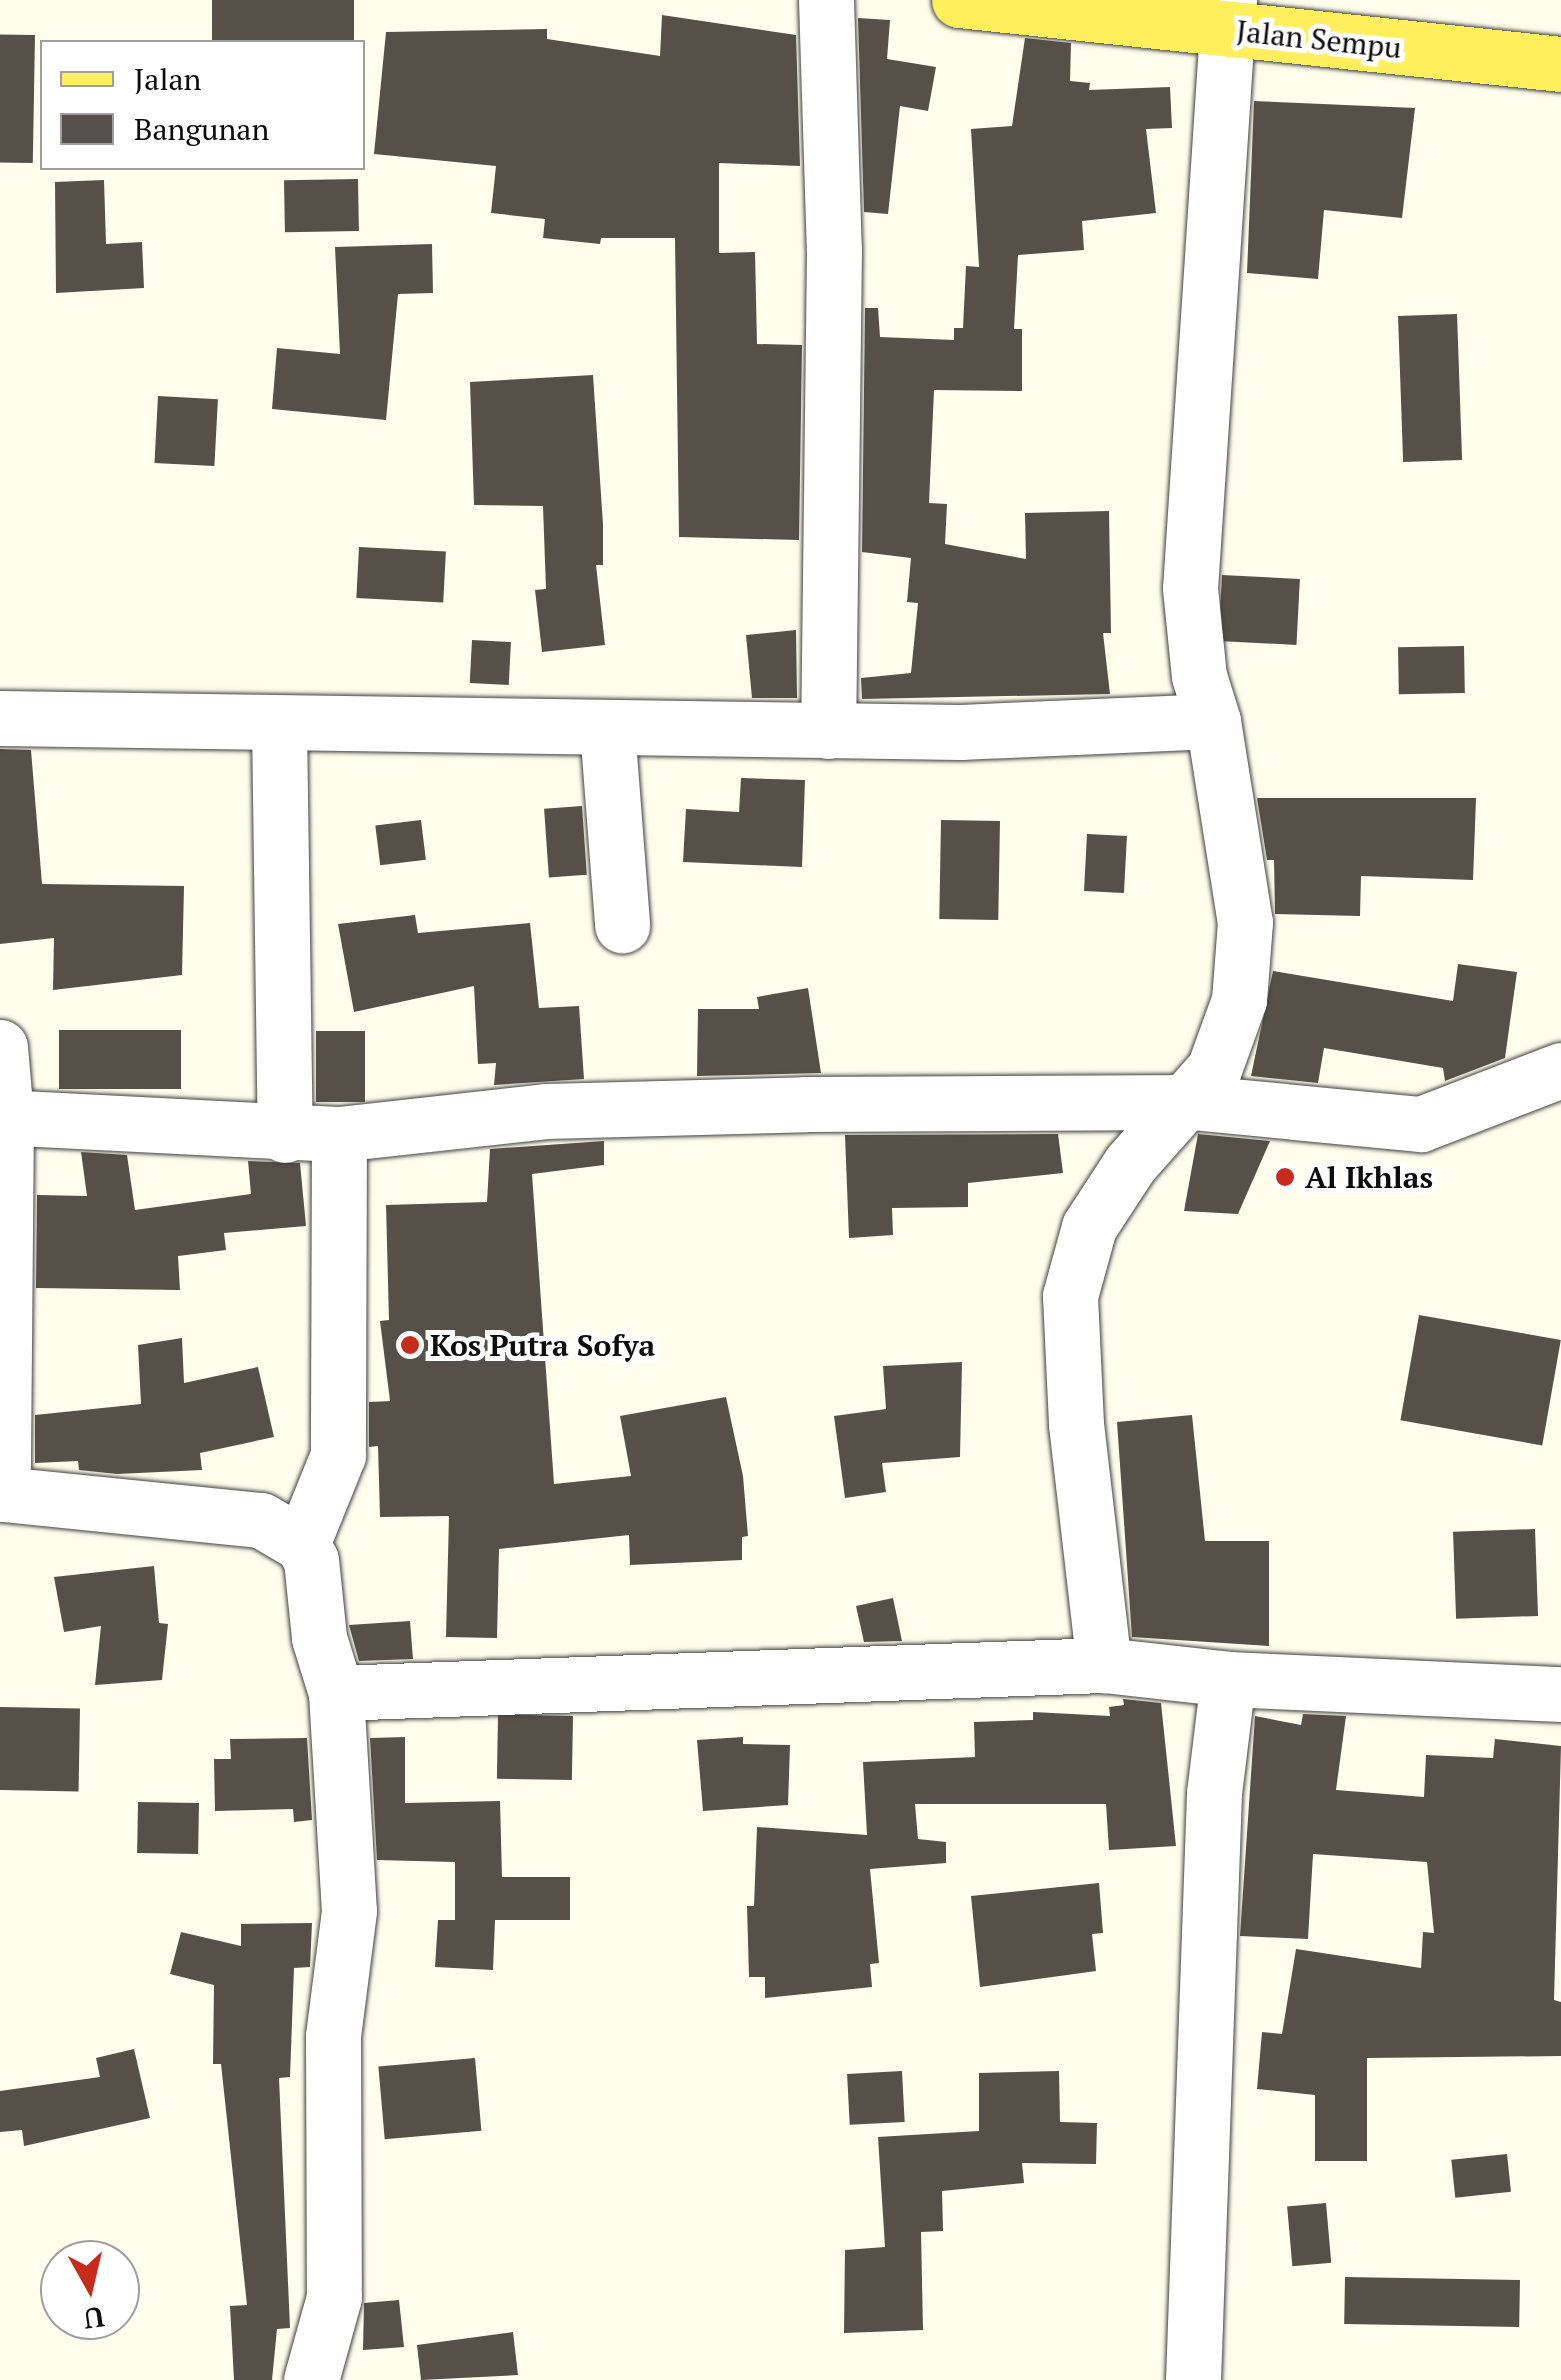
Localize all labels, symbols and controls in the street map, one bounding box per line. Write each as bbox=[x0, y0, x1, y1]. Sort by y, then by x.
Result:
street label: Jalan Sempu bbox=[1235, 12, 1403, 66]
legend bbox=[40, 40, 365, 170]
text: Jalan bbox=[134, 59, 201, 99]
text: Bangunan bbox=[134, 109, 269, 149]
place label: Al Ikhlas bbox=[1305, 1159, 1433, 1195]
marker: Al Ikhlas bbox=[1274, 1166, 1296, 1188]
place label: Kos Putra Sofya bbox=[430, 1327, 655, 1363]
marker: Kos Putra Sofya bbox=[399, 1334, 421, 1356]
north arrow bbox=[40, 2240, 140, 2340]
text: U bbox=[81, 2299, 106, 2338]

